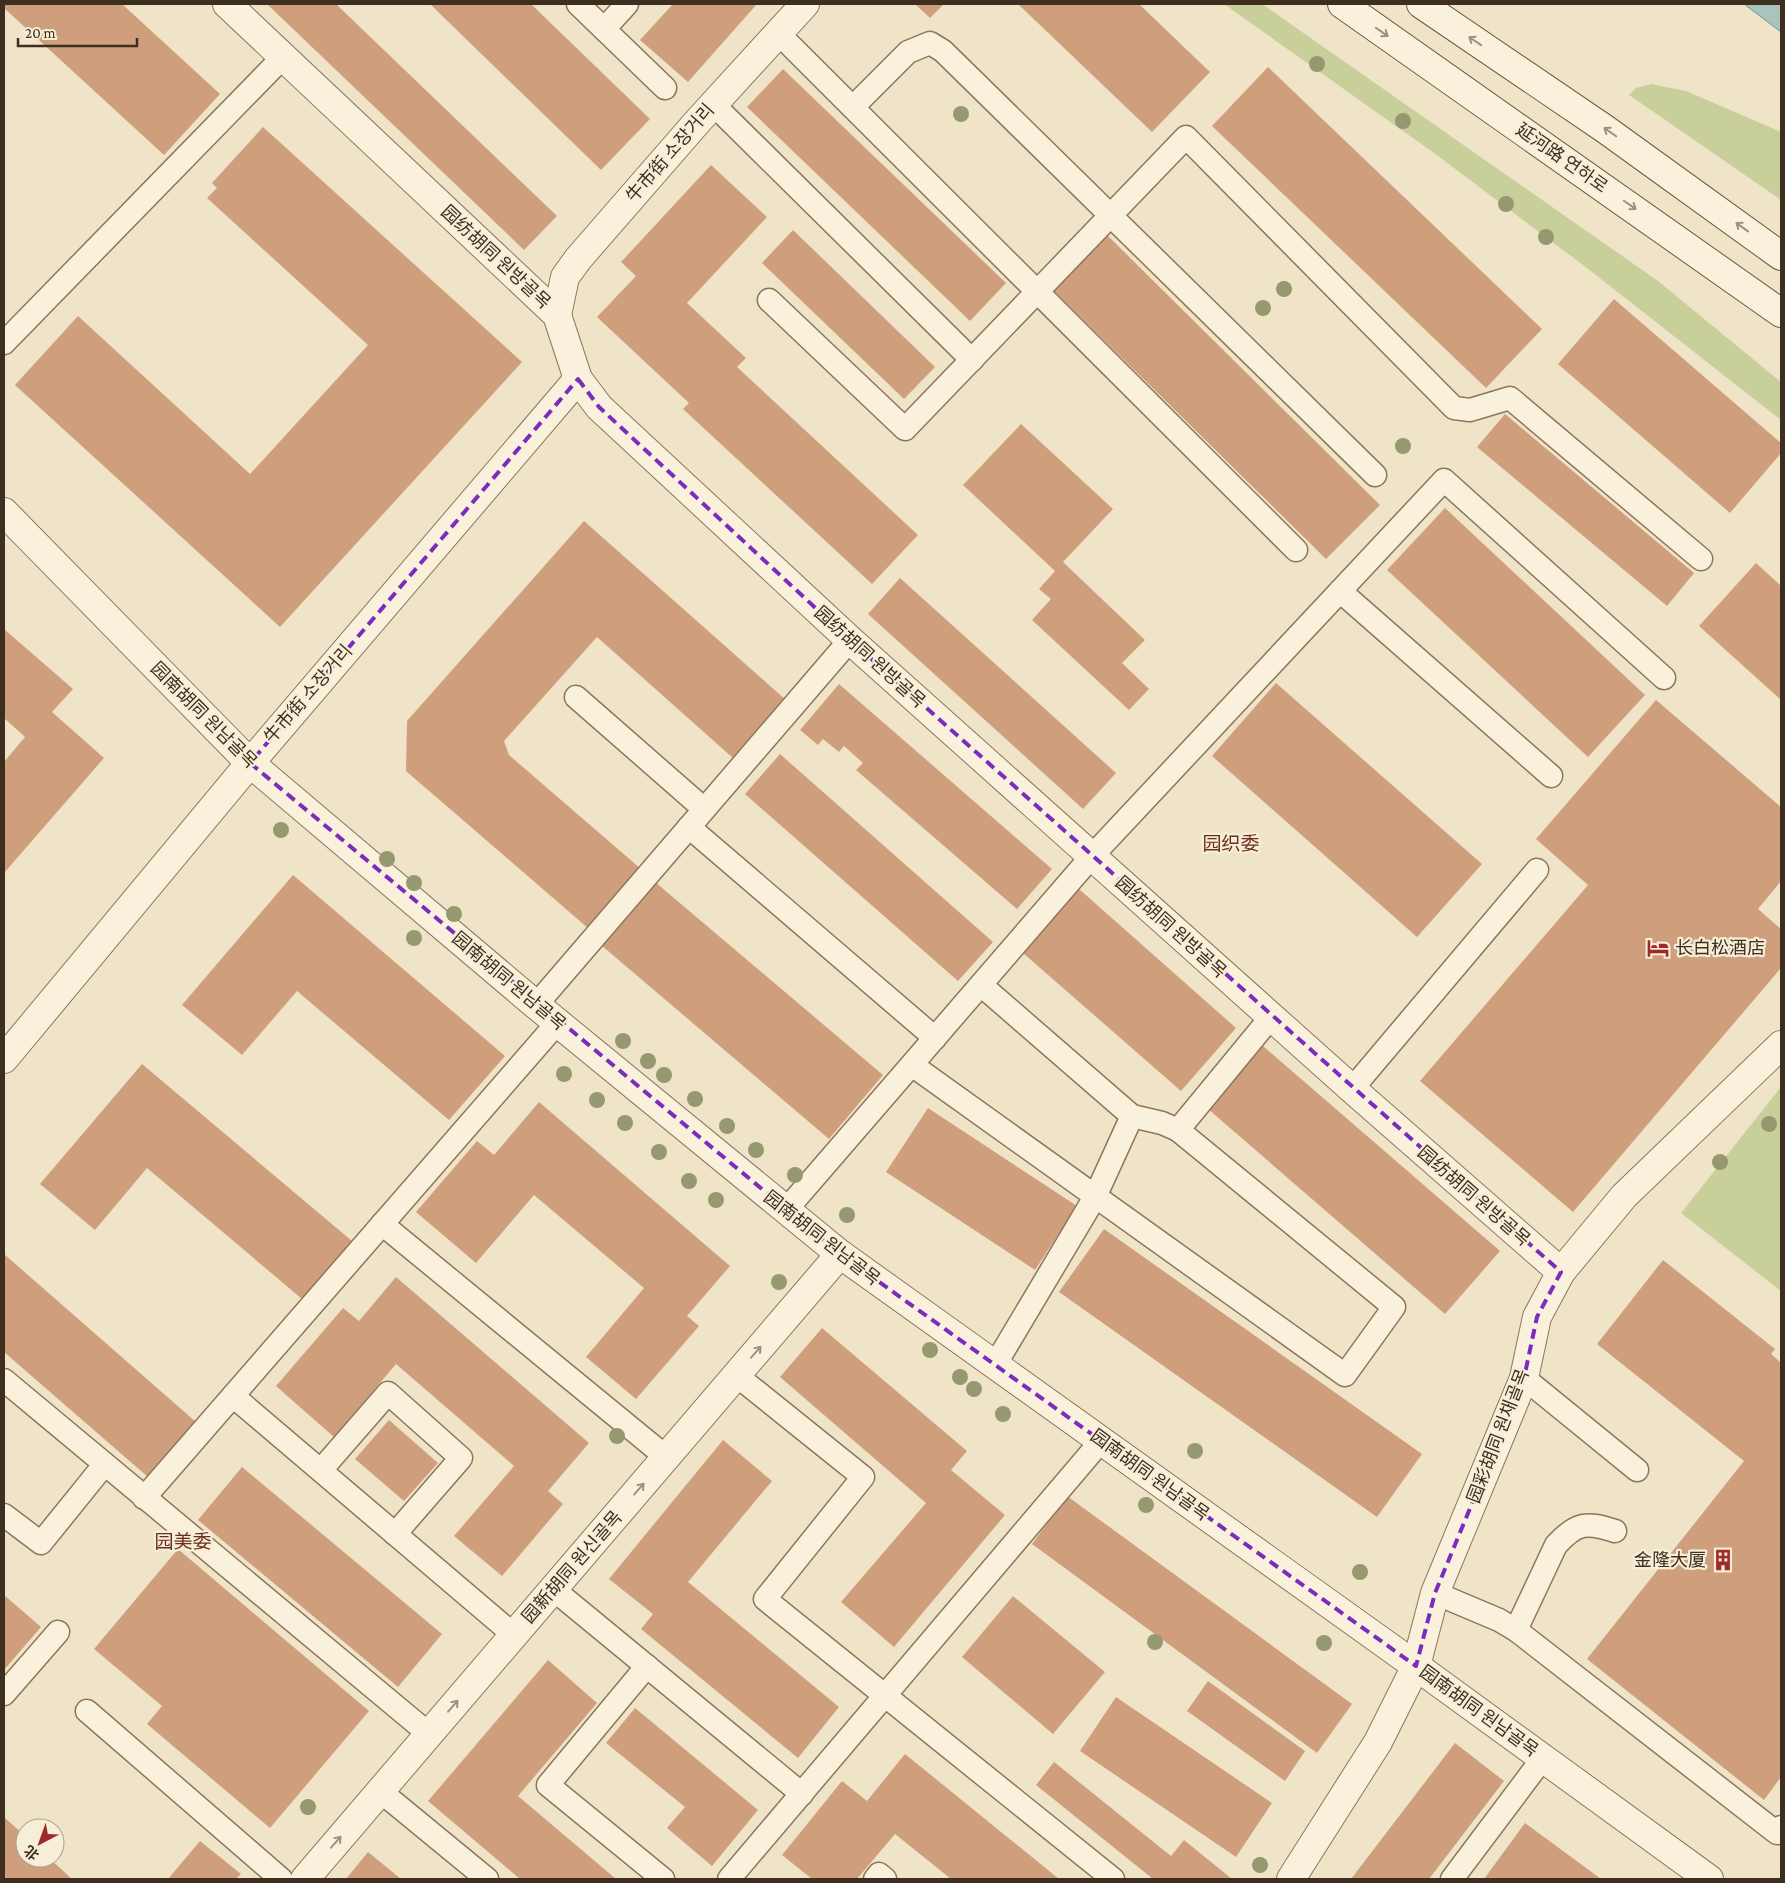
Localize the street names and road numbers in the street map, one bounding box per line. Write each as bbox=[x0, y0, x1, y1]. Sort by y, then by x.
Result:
street label: 牛市街 소장거리 bbox=[622, 100, 718, 206]
street label: 延河路 연하로 bbox=[1512, 119, 1612, 197]
street label: 园纺胡同 원방골목 bbox=[437, 201, 555, 313]
street label: 园纺胡同 원방골목 bbox=[811, 602, 929, 712]
street label: 牛市街 소장거리 bbox=[260, 641, 356, 747]
street label: 园南胡同 원남골목 bbox=[147, 658, 261, 772]
street label: 园纺胡同 원방골목 bbox=[1112, 872, 1230, 982]
street label: 园南胡同 원남골목 bbox=[448, 928, 570, 1034]
street label: 园纺胡同 원방골목 bbox=[1414, 1142, 1534, 1250]
street label: 园南胡同 원남골목 bbox=[760, 1187, 884, 1289]
street label: 园彩胡同 원채골목 bbox=[1463, 1366, 1533, 1506]
street label: 园南胡同 원남골목 bbox=[1087, 1425, 1213, 1525]
street label: 园新胡同 원신골목 bbox=[518, 1507, 626, 1627]
street label: 园南胡同 원남골목 bbox=[1416, 1661, 1542, 1761]

